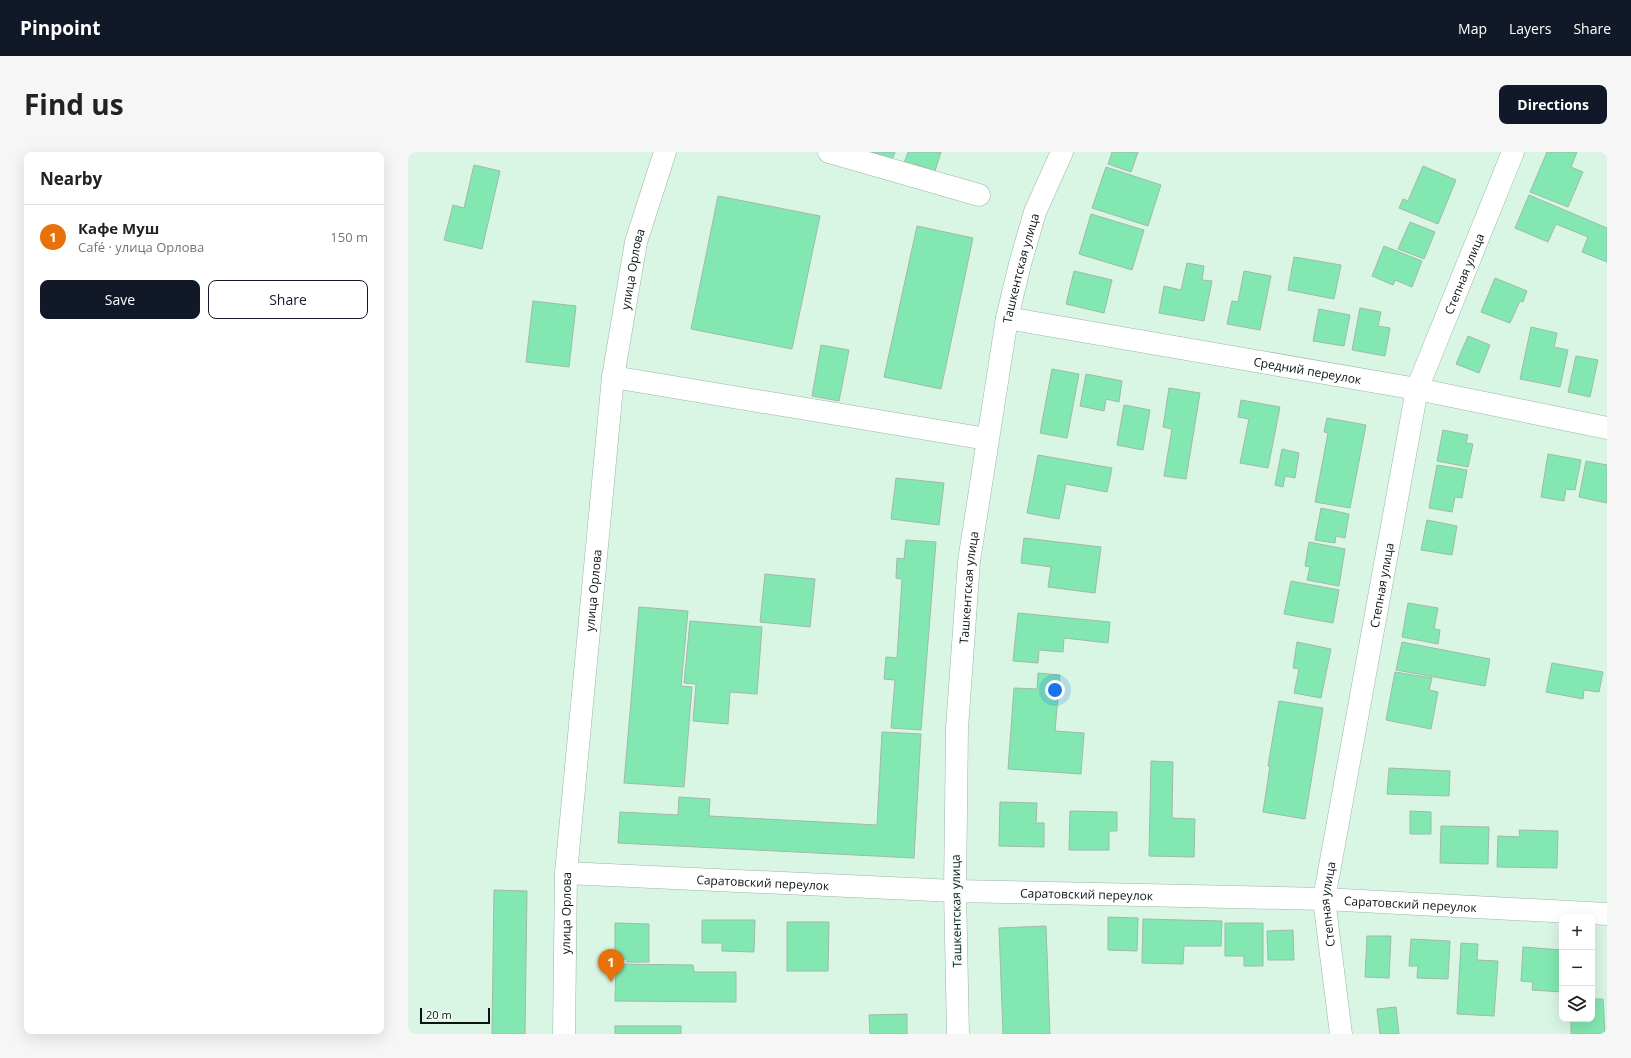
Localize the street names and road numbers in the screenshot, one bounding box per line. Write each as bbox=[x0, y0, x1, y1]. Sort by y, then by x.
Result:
street label: Ташкентская улица bbox=[998, 211, 1043, 324]
street label: улица Орлова bbox=[616, 226, 648, 311]
street label: Степная улица bbox=[1440, 230, 1488, 317]
street label: Средний переулок bbox=[1252, 352, 1364, 388]
street label: Ташкентская улица bbox=[955, 530, 982, 645]
street label: Степная улица bbox=[1365, 541, 1397, 629]
street label: улица Орлова bbox=[580, 549, 605, 632]
street label: Ташкентская улица bbox=[947, 854, 965, 968]
street label: Степная улица bbox=[1316, 860, 1339, 948]
street label: Саратовский переулок bbox=[696, 871, 830, 894]
street label: улица Орлова bbox=[556, 872, 575, 954]
street label: Саратовский переулок bbox=[1020, 884, 1154, 904]
street label: Саратовский переулок bbox=[1344, 892, 1478, 916]

